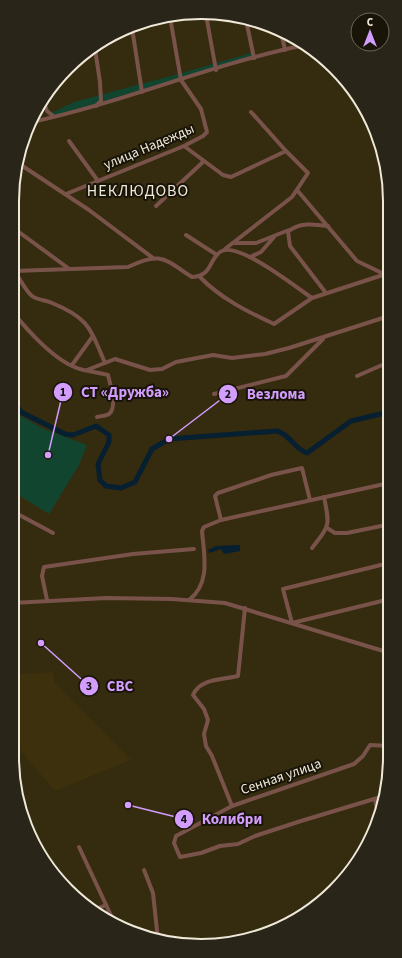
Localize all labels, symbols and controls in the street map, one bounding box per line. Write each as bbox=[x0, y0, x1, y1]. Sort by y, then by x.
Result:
north arrow bbox=[350, 12, 390, 52]
text: С bbox=[367, 15, 374, 30]
street label: улица Надежды bbox=[101, 119, 197, 175]
district label: НЕКЛЮДОВО bbox=[87, 180, 189, 202]
callout: СТ «Дружба» bbox=[53, 379, 177, 406]
callout: Везлома bbox=[218, 380, 313, 407]
text: СТ «Дружба» bbox=[81, 382, 169, 403]
text: 1 bbox=[60, 384, 66, 401]
text: Везлома bbox=[247, 384, 305, 405]
text: 2 bbox=[225, 386, 231, 403]
callout: СВС bbox=[79, 672, 141, 699]
text: СВС bbox=[107, 676, 134, 697]
text: 3 bbox=[86, 678, 92, 695]
street label: Сенная улица bbox=[238, 754, 324, 800]
callout: Колибри bbox=[174, 805, 270, 832]
text: Колибри bbox=[202, 809, 262, 830]
text: 4 bbox=[181, 811, 188, 828]

